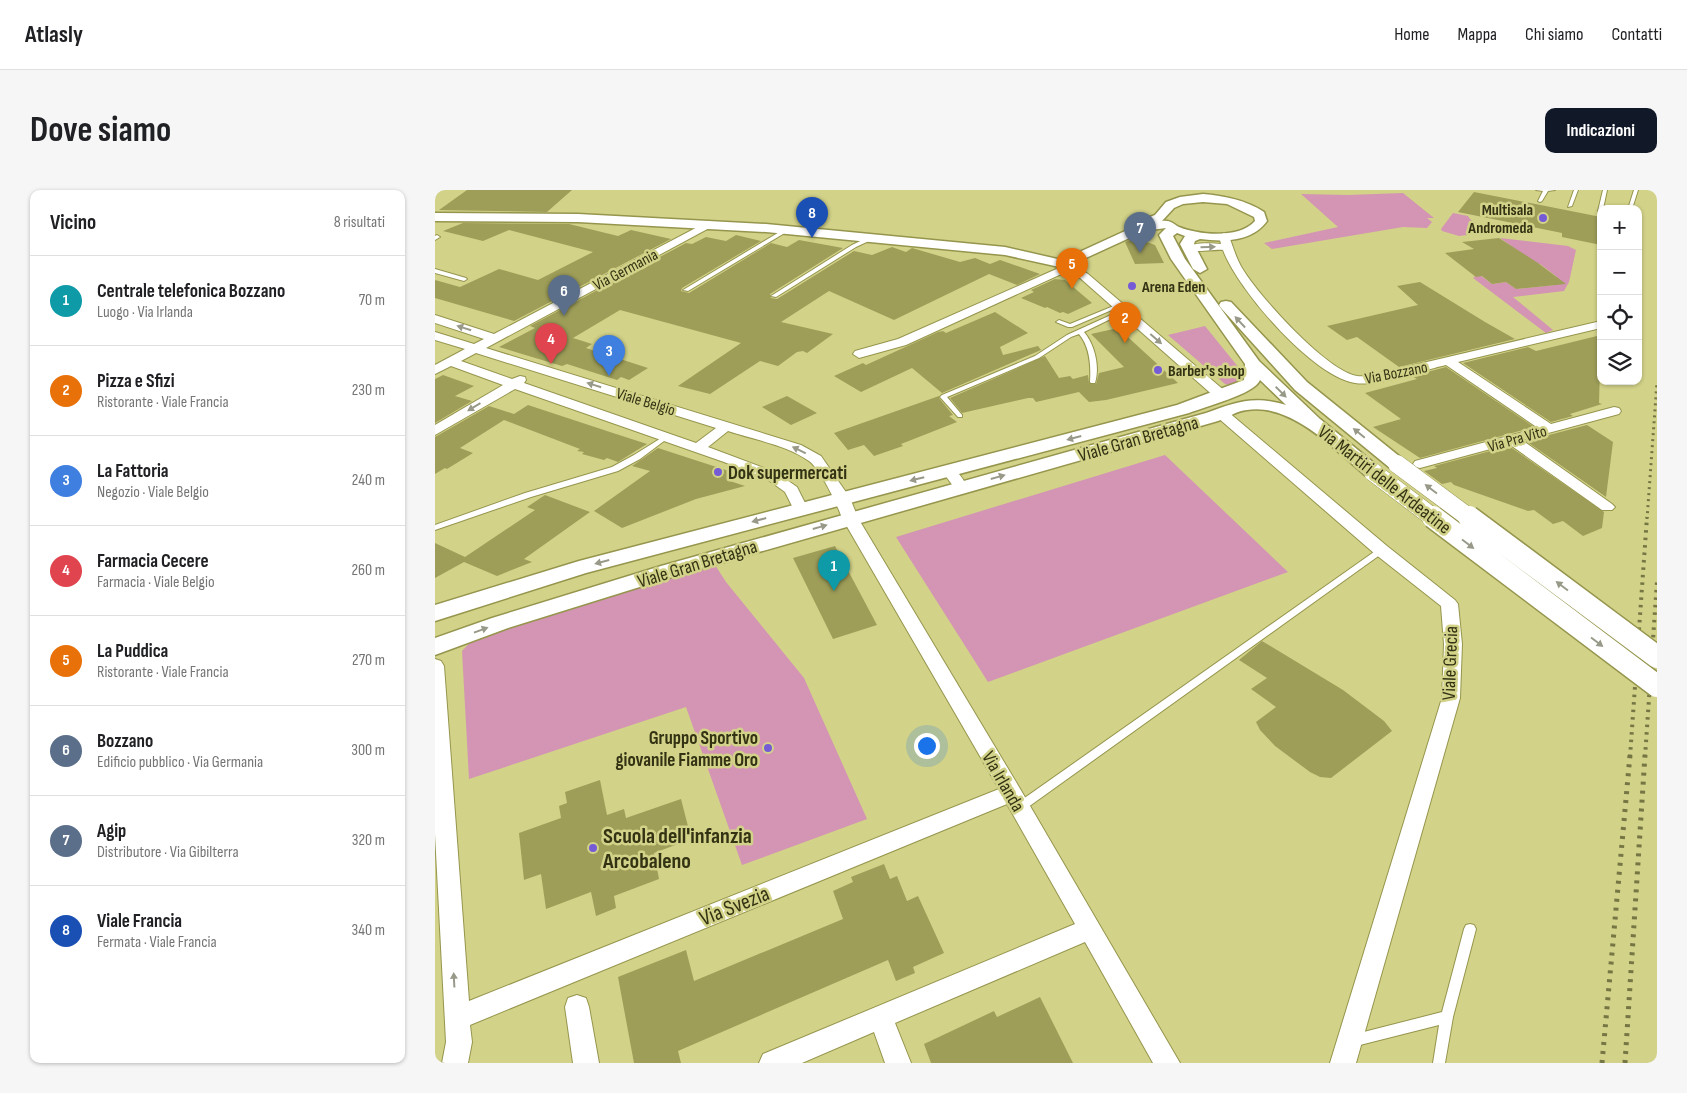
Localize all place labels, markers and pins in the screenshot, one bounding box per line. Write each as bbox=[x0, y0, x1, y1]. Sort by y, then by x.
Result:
pin: 8 bbox=[796, 197, 828, 238]
place label: Multisala Andromeda bbox=[1467, 201, 1533, 238]
pin: 7 bbox=[1124, 212, 1156, 253]
marker: Multisala Andromeda bbox=[1537, 212, 1549, 224]
pin: 5 bbox=[1056, 248, 1088, 289]
pin: 6 bbox=[548, 275, 580, 316]
place label: Arena Eden bbox=[1141, 278, 1205, 297]
marker: Arena Eden bbox=[1126, 280, 1138, 292]
pin: 2 bbox=[1109, 302, 1141, 343]
pin: 4 bbox=[535, 323, 567, 364]
pin: 3 bbox=[593, 335, 625, 376]
place label: Barber's shop bbox=[1168, 362, 1245, 381]
marker: Barber's shop bbox=[1152, 364, 1164, 376]
place label: Dok supermercati bbox=[728, 462, 847, 485]
marker: Dok supermercati bbox=[712, 466, 724, 478]
pin: 1 bbox=[818, 550, 850, 591]
place label: Gruppo Sportivo giovanile Fiamme Oro bbox=[616, 727, 758, 772]
marker: Gruppo Sportivo giovanile Fiamme Oro bbox=[762, 742, 774, 754]
place label: Scuola dell'infanzia Arcobaleno bbox=[602, 823, 752, 875]
marker: Scuola dell'infanzia Arcobaleno bbox=[587, 842, 599, 854]

